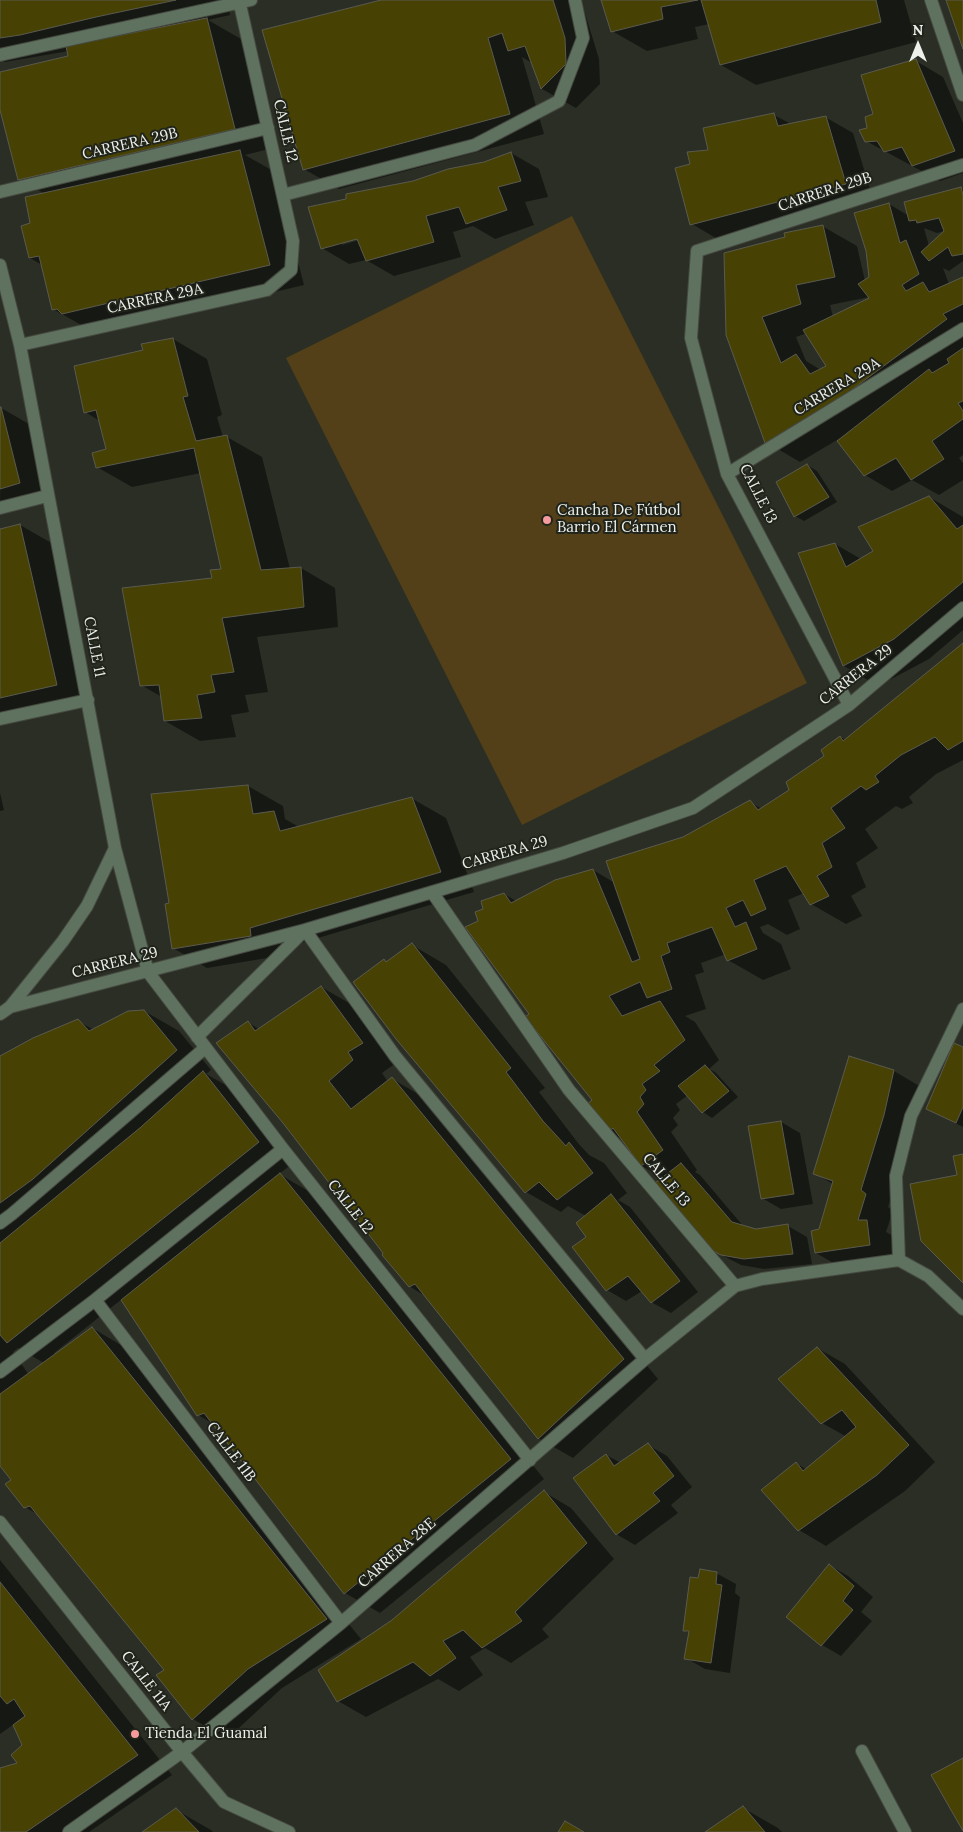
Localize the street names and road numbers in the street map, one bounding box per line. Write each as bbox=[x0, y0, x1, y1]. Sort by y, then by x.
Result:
street label: CALLE 12 bbox=[269, 98, 301, 164]
street label: CARRERA 29B bbox=[81, 124, 179, 164]
street label: CARRERA 29B bbox=[776, 168, 874, 216]
street label: CARRERA 29A bbox=[105, 280, 205, 318]
street label: CARRERA 29A bbox=[791, 354, 883, 420]
street label: CALLE 13 bbox=[735, 461, 781, 527]
street label: CALLE 11 bbox=[79, 615, 109, 679]
street label: CARRERA 29 bbox=[816, 641, 896, 709]
street label: CARRERA 29 bbox=[460, 832, 550, 874]
street label: CARRERA 29 bbox=[70, 944, 160, 982]
street label: CALLE 13 bbox=[638, 1150, 694, 1210]
street label: CALLE 12 bbox=[323, 1176, 377, 1238]
street label: CALLE 11B bbox=[203, 1418, 259, 1486]
street label: CARRERA 28E bbox=[354, 1514, 440, 1592]
street label: CALLE 11A bbox=[117, 1648, 175, 1714]

